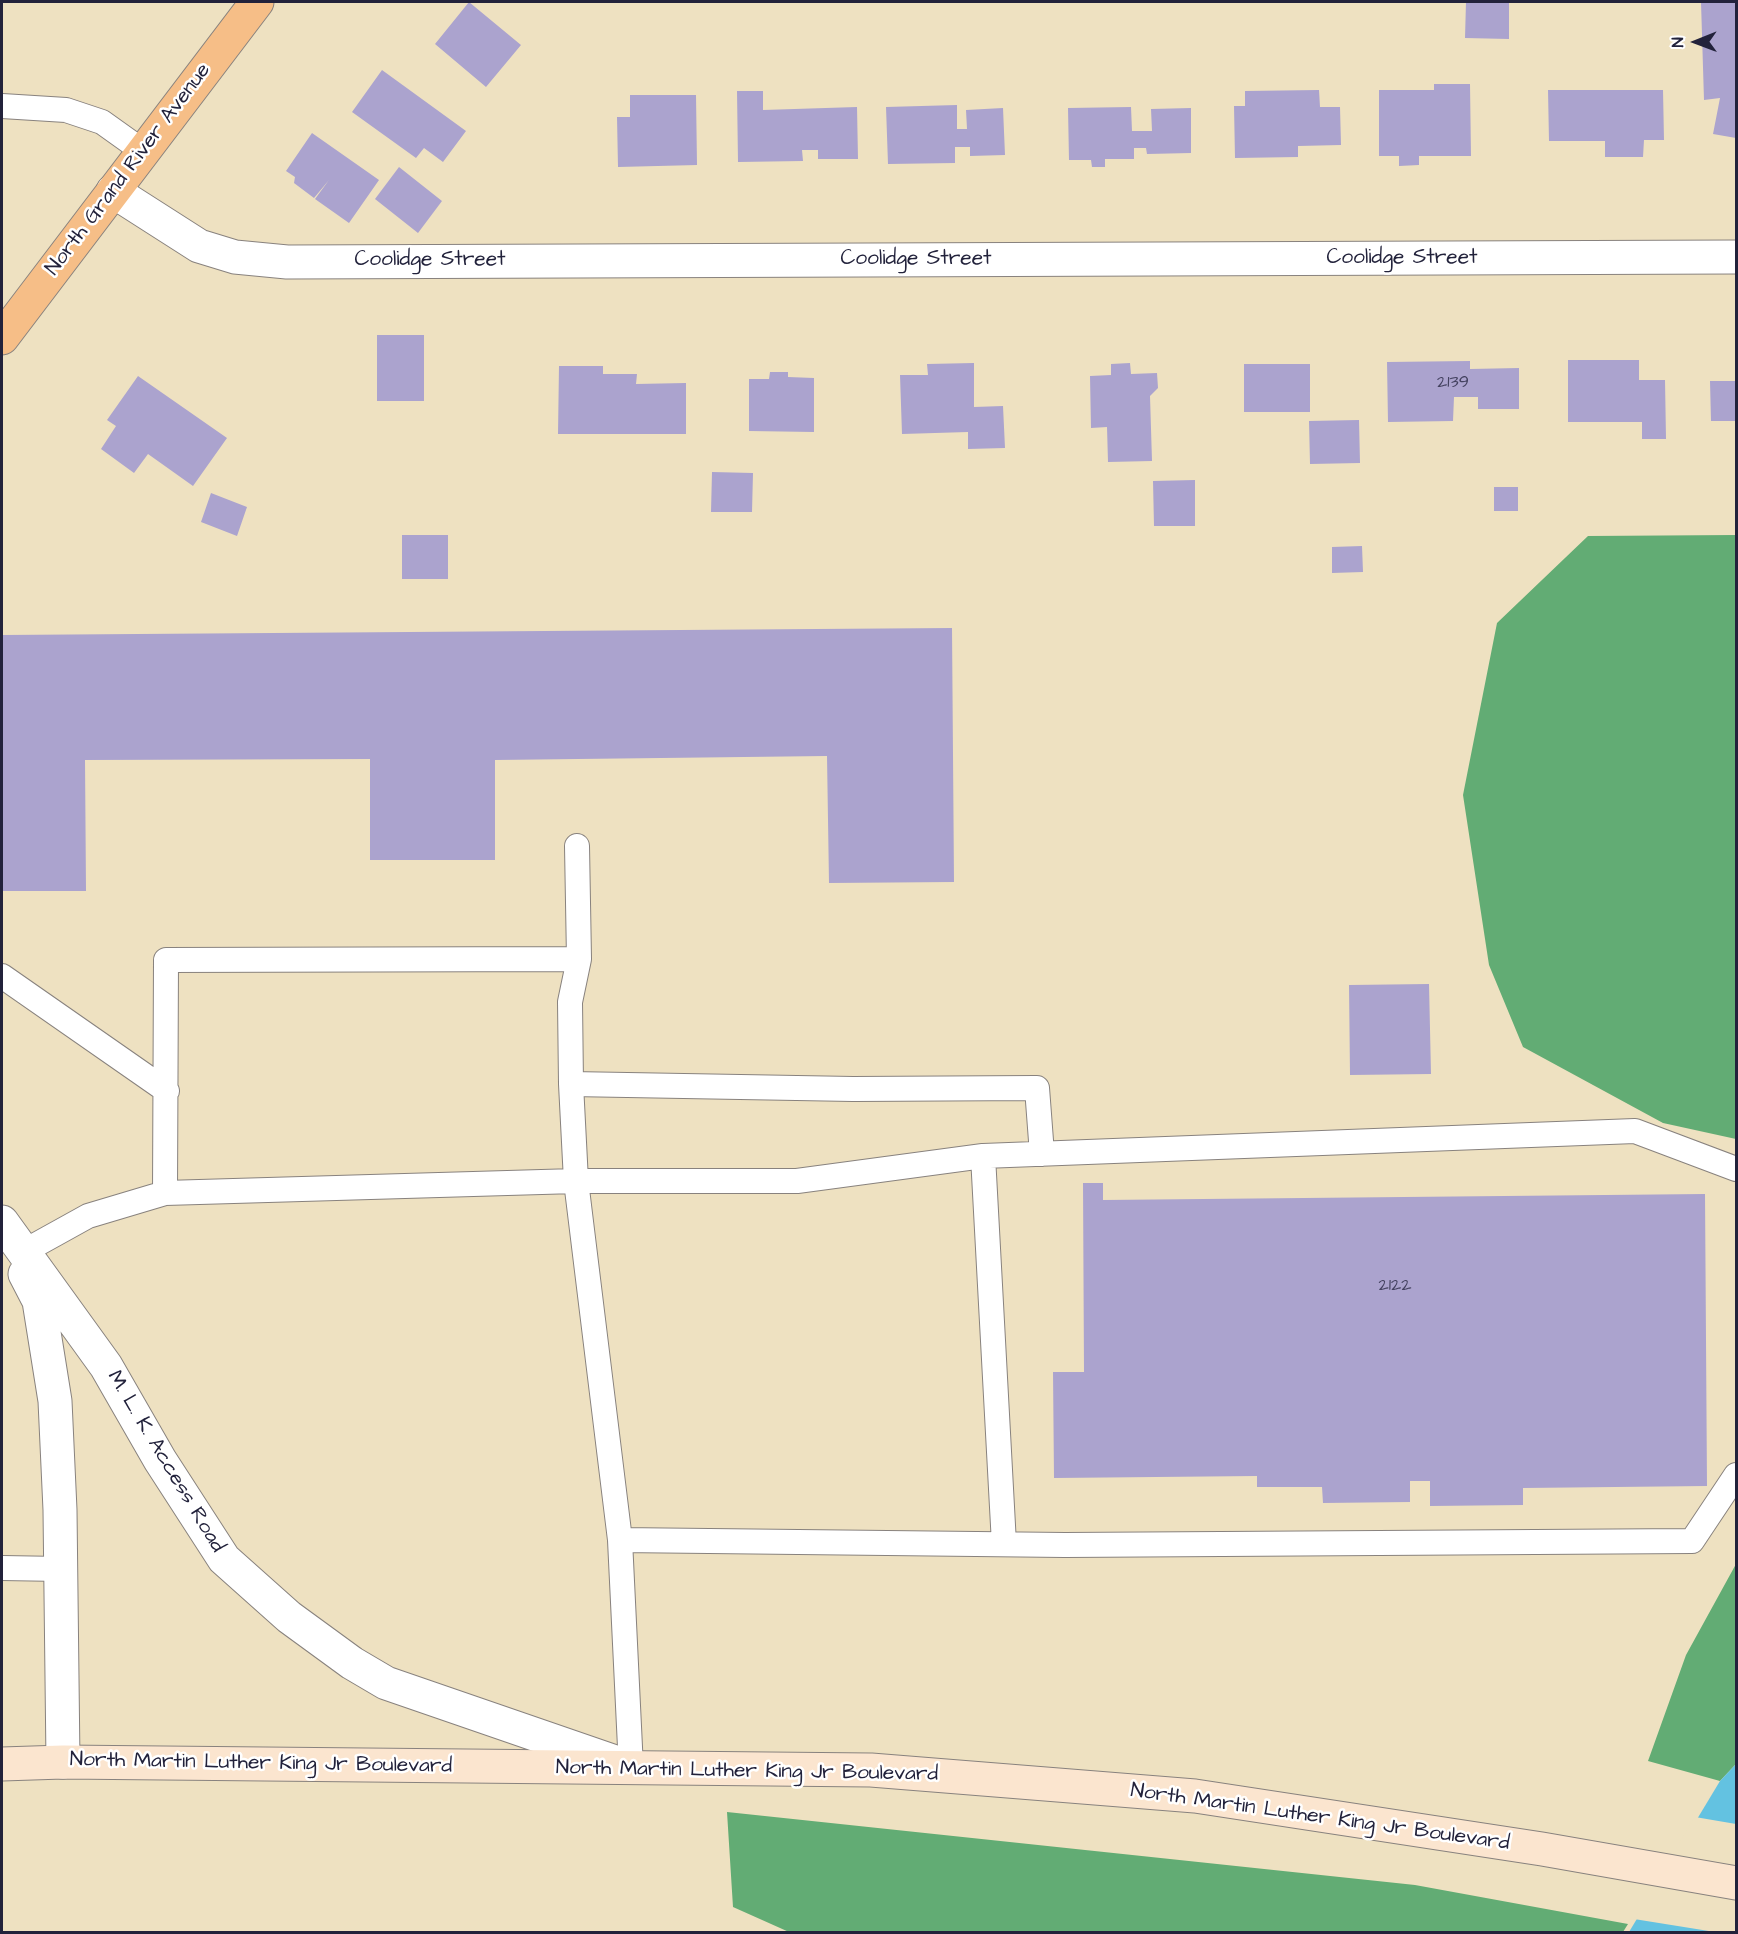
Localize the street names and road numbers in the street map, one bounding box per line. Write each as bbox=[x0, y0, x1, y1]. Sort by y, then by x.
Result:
street label: North Grand River Avenue bbox=[41, 59, 217, 281]
street label: Coolidge Street bbox=[1326, 246, 1478, 272]
street label: Coolidge Street bbox=[840, 247, 992, 273]
street label: Coolidge Street bbox=[354, 248, 506, 274]
street label: M. L. K. Access Road bbox=[101, 1366, 229, 1558]
street label: North Martin Luther King Jr Boulevard bbox=[70, 1748, 452, 1780]
street label: North Martin Luther King Jr Boulevard bbox=[556, 1756, 938, 1788]
street label: North Martin Luther King Jr Boulevard bbox=[1129, 1779, 1511, 1857]

